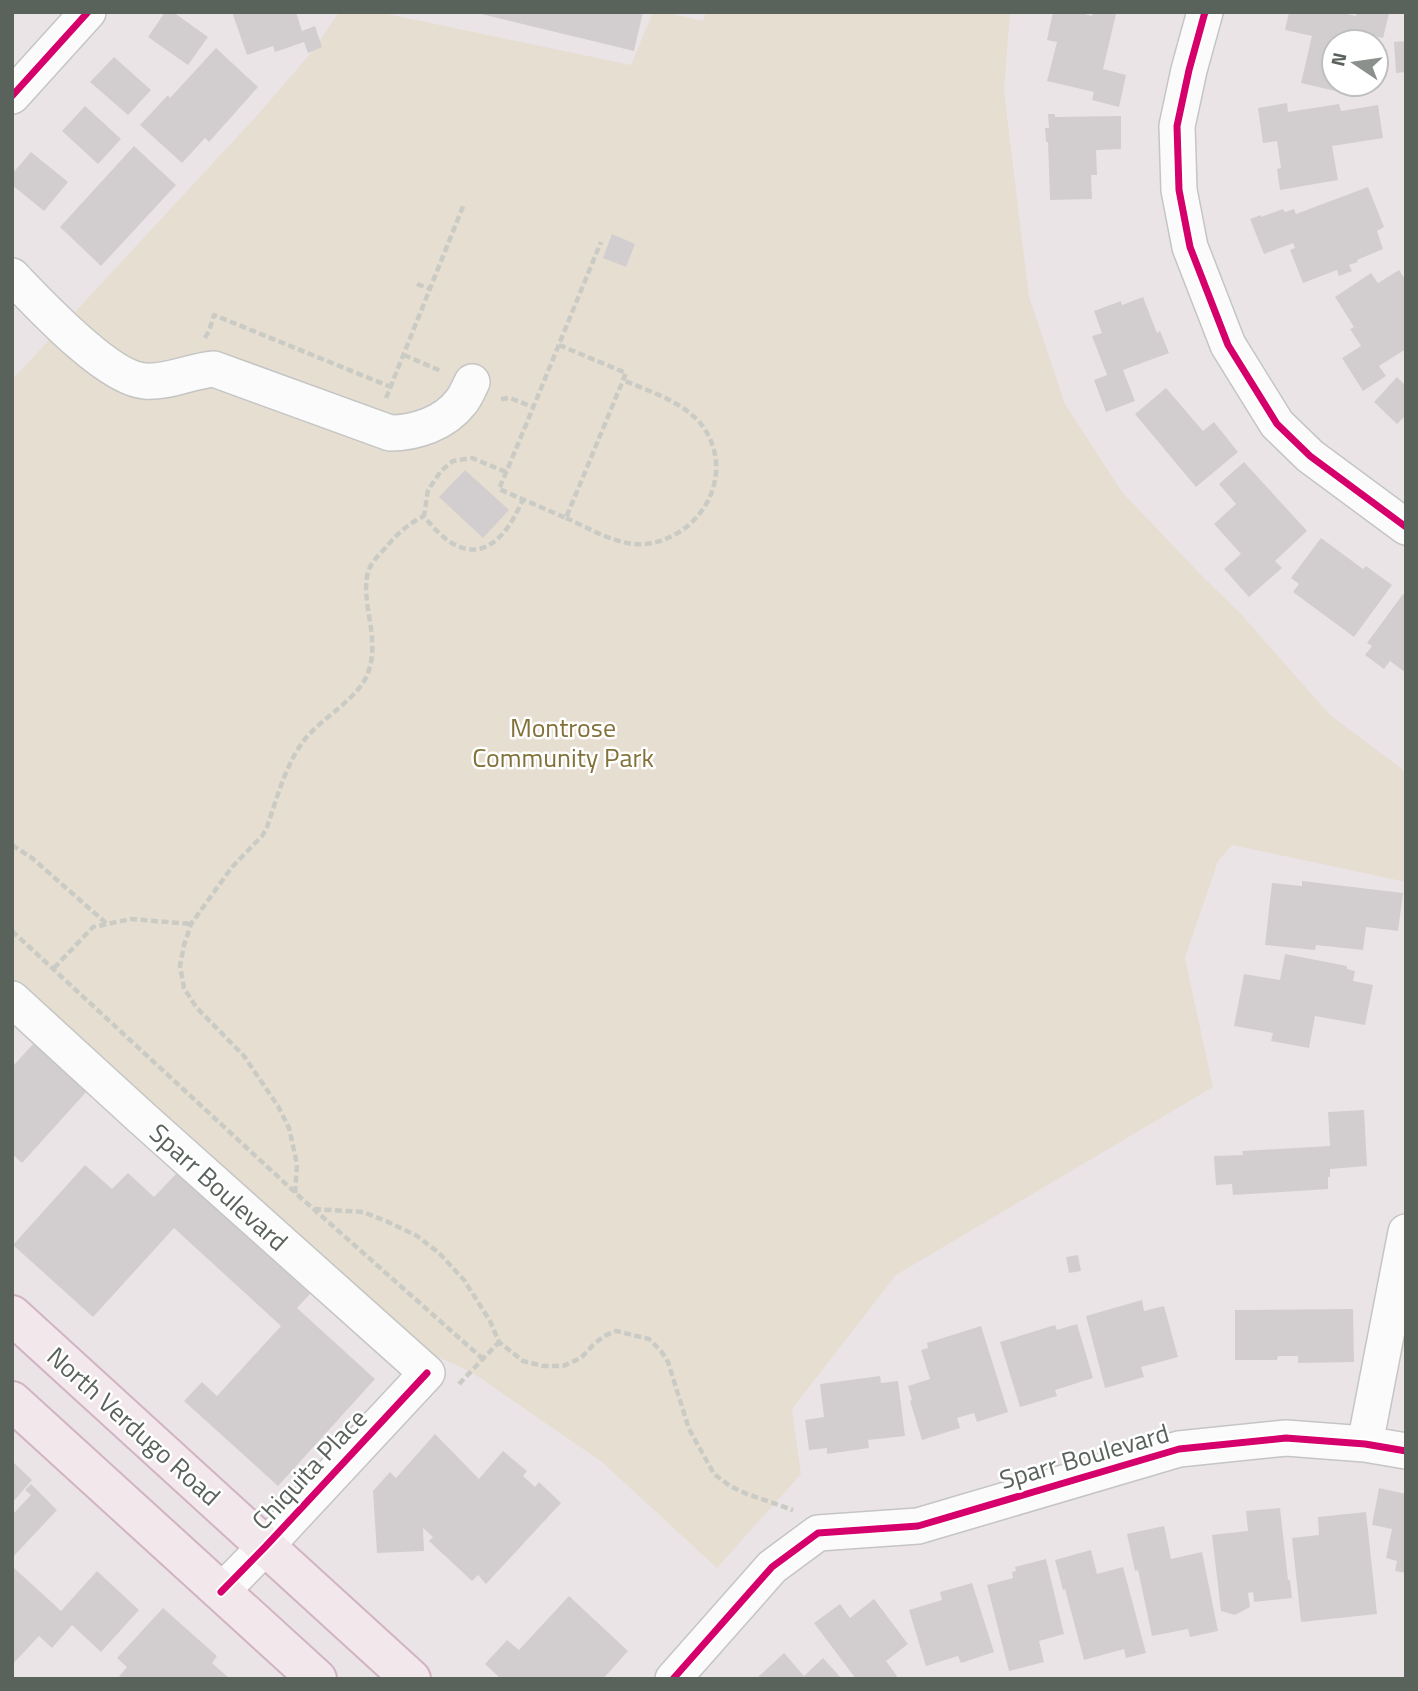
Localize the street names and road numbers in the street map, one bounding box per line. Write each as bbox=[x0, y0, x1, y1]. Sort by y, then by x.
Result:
street label: Sparr Boulevard bbox=[141, 1114, 297, 1260]
street label: North Verdugo Road bbox=[39, 1337, 229, 1515]
street label: Chiquita Place bbox=[242, 1400, 376, 1538]
street label: Sparr Boulevard bbox=[995, 1413, 1173, 1499]

